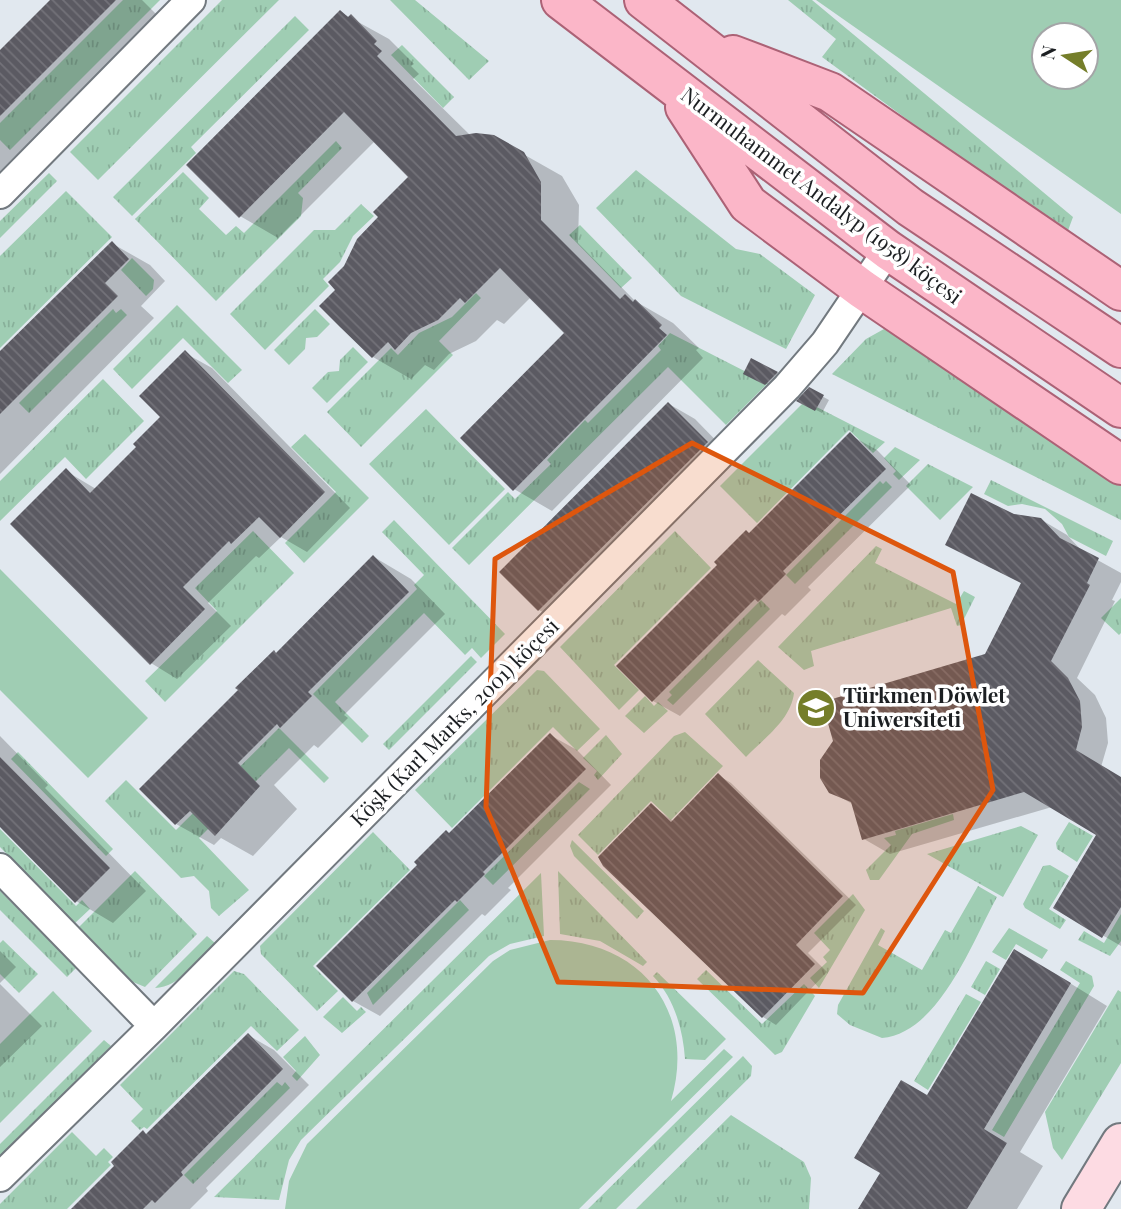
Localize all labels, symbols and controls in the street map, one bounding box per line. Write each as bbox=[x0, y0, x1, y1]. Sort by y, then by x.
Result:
north arrow bbox=[1030, 21, 1100, 91]
text: N bbox=[1033, 43, 1062, 62]
street label: Nurmuhammet Andalyp (1958) köçesi bbox=[676, 80, 968, 309]
street label: Köşk (Karl Marks, 2001) köçesi bbox=[343, 611, 564, 832]
place label: Türkmen Döwlet Uniwersiteti bbox=[843, 680, 1006, 732]
school or university icon: Türkmen Döwlet Uniwersiteti bbox=[795, 687, 837, 729]

